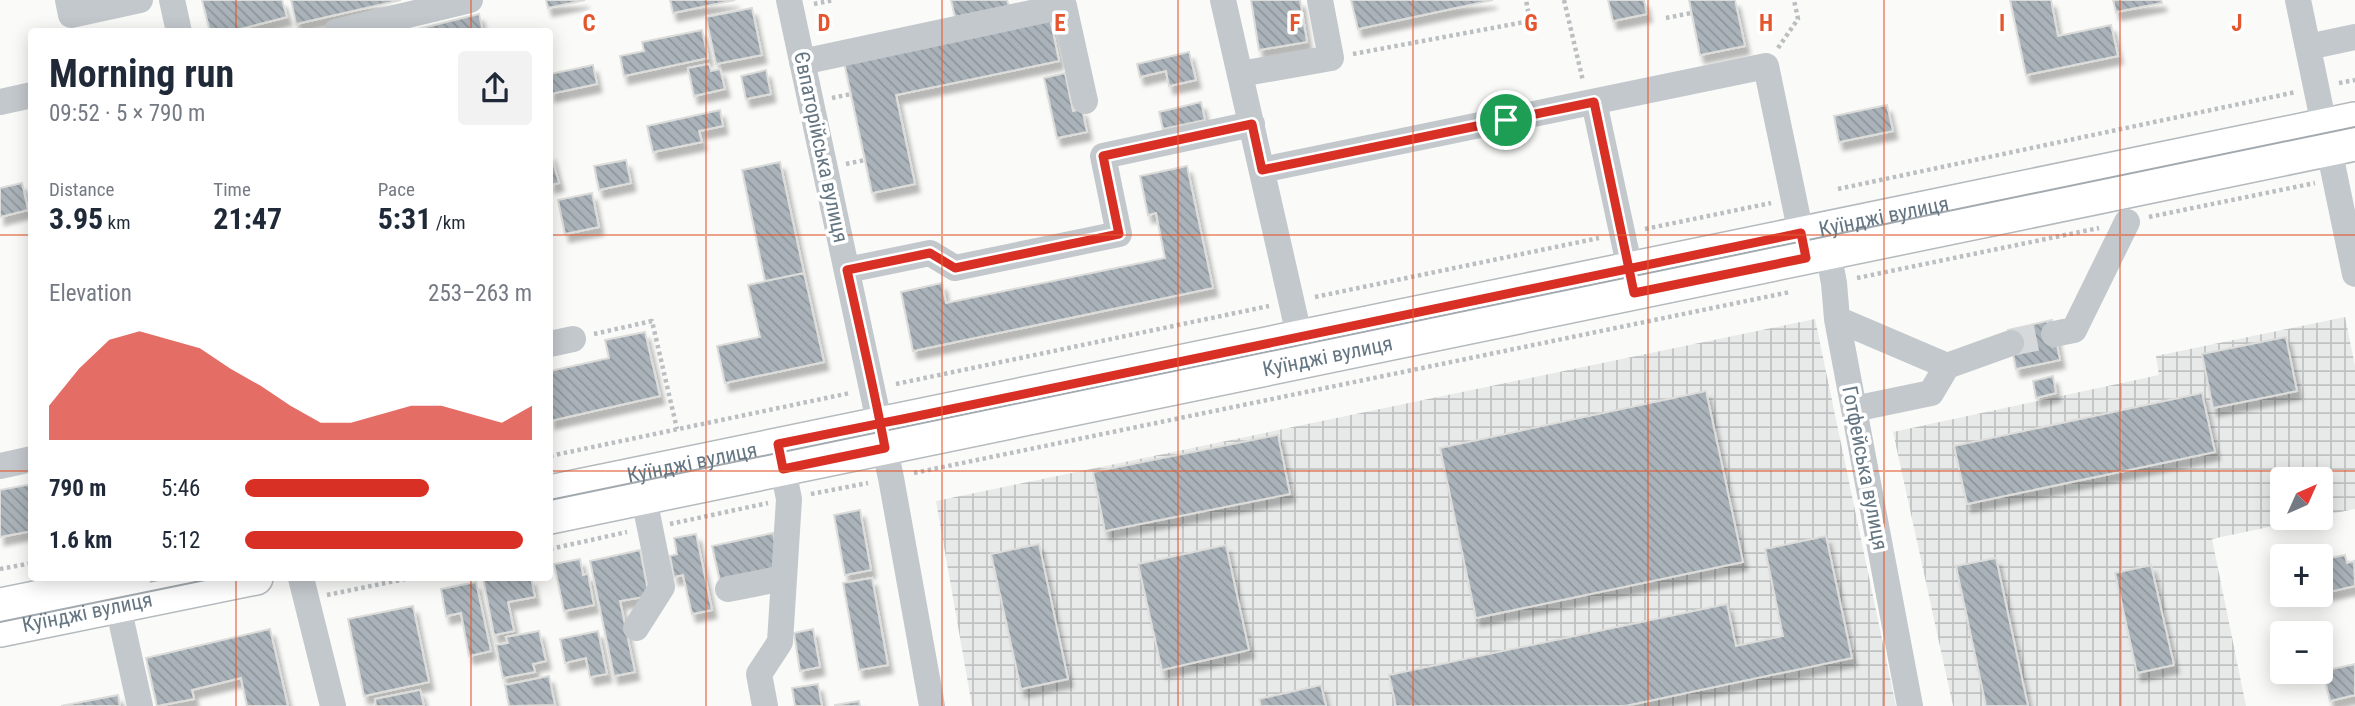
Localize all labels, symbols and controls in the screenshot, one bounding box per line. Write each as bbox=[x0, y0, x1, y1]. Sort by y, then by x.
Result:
text: C bbox=[582, 10, 596, 37]
text: D bbox=[818, 10, 831, 37]
text: E bbox=[1054, 10, 1066, 37]
text: F bbox=[1290, 10, 1301, 37]
text: G bbox=[1524, 10, 1538, 37]
text: H bbox=[1759, 10, 1773, 37]
text: I bbox=[1999, 10, 2005, 37]
text: J bbox=[2231, 10, 2243, 37]
street label: Євпаторійська вулиця bbox=[789, 49, 853, 245]
button: share bbox=[458, 51, 532, 125]
text: Morning run bbox=[49, 52, 234, 96]
pin bbox=[1476, 90, 1536, 150]
text: 09:52 · 5 × 790 m bbox=[49, 100, 205, 127]
icon: arrive bbox=[1487, 101, 1525, 139]
text: Distance bbox=[49, 178, 114, 201]
text: Time bbox=[213, 178, 251, 201]
text: Pace bbox=[378, 178, 415, 201]
street label: Куїнджі вулиця bbox=[1817, 191, 1951, 241]
text: 3.95 bbox=[49, 201, 103, 236]
text: 21:47 bbox=[213, 201, 282, 236]
text: 5:31 bbox=[378, 201, 431, 236]
text: km bbox=[103, 211, 130, 234]
text: /km bbox=[431, 211, 466, 234]
text: Elevation bbox=[49, 280, 132, 307]
text: 253–263 m bbox=[428, 280, 532, 307]
street label: Куїнджі вулиця bbox=[1260, 331, 1395, 381]
street label: Готфейська вулиця bbox=[1837, 384, 1893, 552]
street label: Куїнджі вулиця bbox=[625, 438, 759, 488]
north arrow bbox=[2270, 467, 2333, 530]
map controls bbox=[2270, 467, 2333, 684]
text: 790 m bbox=[49, 475, 106, 502]
text: 5:46 bbox=[161, 475, 200, 502]
text: 1.6 km bbox=[49, 527, 112, 554]
text: 5:12 bbox=[161, 527, 200, 554]
button: + bbox=[2270, 544, 2333, 607]
street label: Куїнджі вулиця bbox=[20, 587, 154, 637]
button: − bbox=[2270, 621, 2333, 684]

